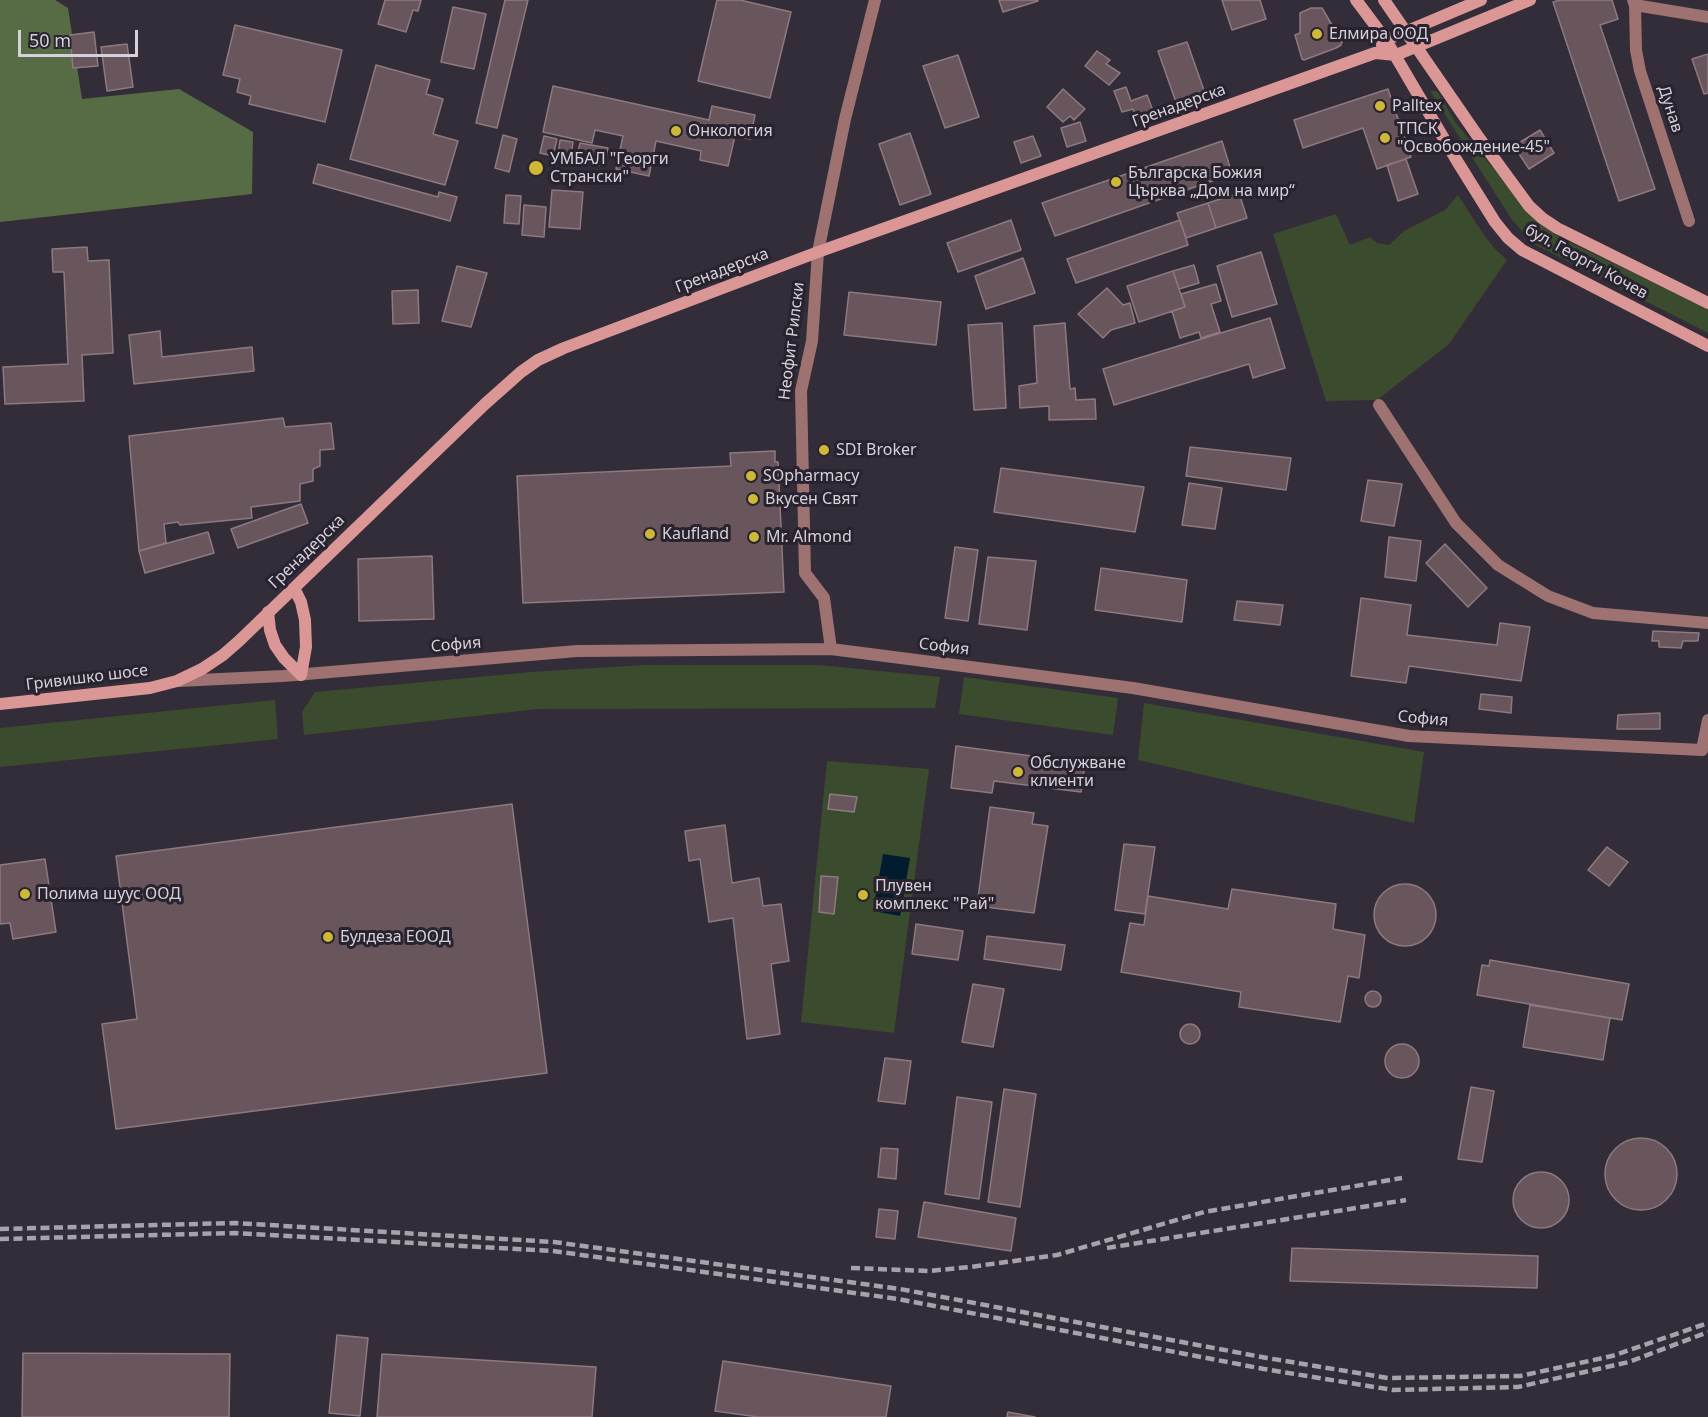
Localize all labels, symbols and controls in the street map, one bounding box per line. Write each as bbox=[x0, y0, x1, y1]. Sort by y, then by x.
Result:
scale bar bbox=[21, 18, 141, 56]
place label: Елмира ООД bbox=[1329, 24, 1428, 44]
marker: Елмира ООД bbox=[1310, 27, 1324, 41]
text: 50 m bbox=[29, 28, 71, 52]
street label: Гренадерска bbox=[1130, 80, 1228, 132]
street label: Дунав bbox=[1653, 83, 1687, 135]
place label: Palltex bbox=[1392, 96, 1442, 116]
marker: Palltex bbox=[1373, 99, 1387, 113]
place label: ТПСК "Освобождение-45" bbox=[1397, 119, 1550, 157]
place label: Онкология bbox=[688, 121, 773, 141]
marker: Онкология bbox=[669, 124, 683, 138]
marker: ТПСК "Освобождение-45" bbox=[1378, 131, 1392, 145]
place label: УМБАЛ "Георги Странски" bbox=[550, 149, 669, 187]
marker: УМБАЛ "Георги Странски" bbox=[527, 159, 545, 177]
place label: Българска Божия Църква „Дом на мир“ bbox=[1128, 163, 1295, 201]
marker: Българска Божия Църква „Дом на мир“ bbox=[1109, 175, 1123, 189]
street label: бул. Георги Кочев bbox=[1521, 220, 1651, 304]
street label: Гренадерска bbox=[673, 244, 771, 298]
street label: Неофит Рилски bbox=[775, 281, 809, 401]
place label: SDI Broker bbox=[836, 440, 917, 460]
marker: SDI Broker bbox=[817, 443, 831, 457]
place label: SOpharmacy bbox=[763, 466, 859, 486]
marker: SOpharmacy bbox=[744, 469, 758, 483]
place label: Вкусен Свят bbox=[765, 489, 858, 509]
marker: Вкусен Свят bbox=[746, 492, 760, 506]
street label: Гренадерска bbox=[265, 511, 349, 593]
place label: Kaufland bbox=[662, 524, 729, 544]
marker: Kaufland bbox=[643, 527, 657, 541]
place label: Mr. Almond bbox=[766, 527, 852, 547]
marker: Mr. Almond bbox=[747, 530, 761, 544]
street label: София bbox=[430, 633, 482, 657]
street label: София bbox=[918, 634, 970, 660]
street label: Гривишко шосе bbox=[25, 661, 149, 695]
street label: София bbox=[1397, 707, 1449, 731]
place label: Обслужване клиенти bbox=[1030, 753, 1126, 791]
marker: Обслужване клиенти bbox=[1011, 765, 1025, 779]
place label: Плувен комплекс "Рай" bbox=[875, 876, 994, 914]
place label: Полима шуус ООД bbox=[37, 884, 181, 904]
marker: Полима шуус ООД bbox=[18, 887, 32, 901]
marker: Плувен комплекс "Рай" bbox=[856, 888, 870, 902]
place label: Булдеза ЕООД bbox=[340, 927, 451, 947]
marker: Булдеза ЕООД bbox=[321, 930, 335, 944]

